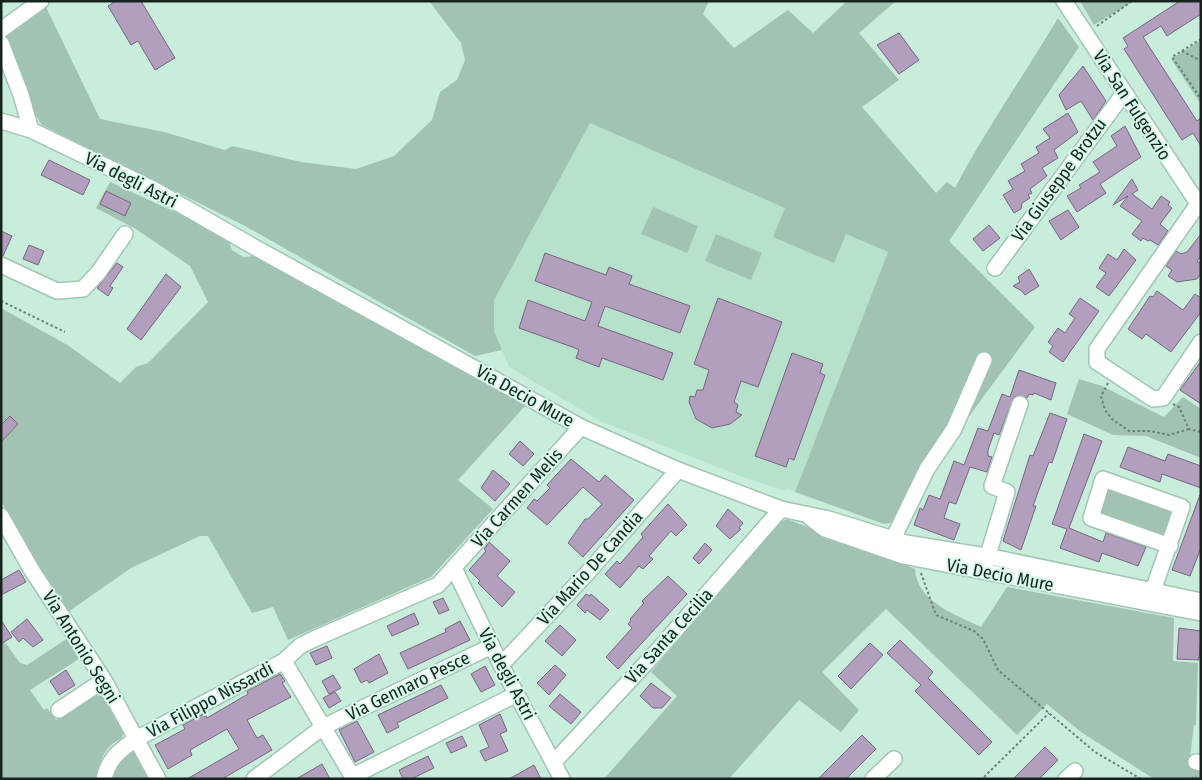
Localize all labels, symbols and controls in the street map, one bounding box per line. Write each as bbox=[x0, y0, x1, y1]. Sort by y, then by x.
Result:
street label: Via San Fulgenzio bbox=[1088, 46, 1176, 164]
street label: Via Giuseppe Brotzu bbox=[1007, 114, 1111, 246]
street label: Via degli Astri bbox=[81, 147, 181, 213]
street label: Via Decio Mure bbox=[472, 360, 578, 432]
street label: Via Carmen Melis bbox=[467, 444, 568, 552]
street label: Via Mario De Candia bbox=[533, 506, 647, 630]
street label: Via Decio Mure bbox=[944, 554, 1056, 596]
street label: Via Santa Cecilia bbox=[620, 584, 718, 688]
street label: Via Antonio Segni bbox=[38, 587, 124, 707]
street label: Via degli Astri bbox=[474, 624, 540, 724]
street label: Via Gennaro Pesce bbox=[343, 646, 474, 725]
street label: Via Filippo Nissardi bbox=[143, 657, 277, 743]

